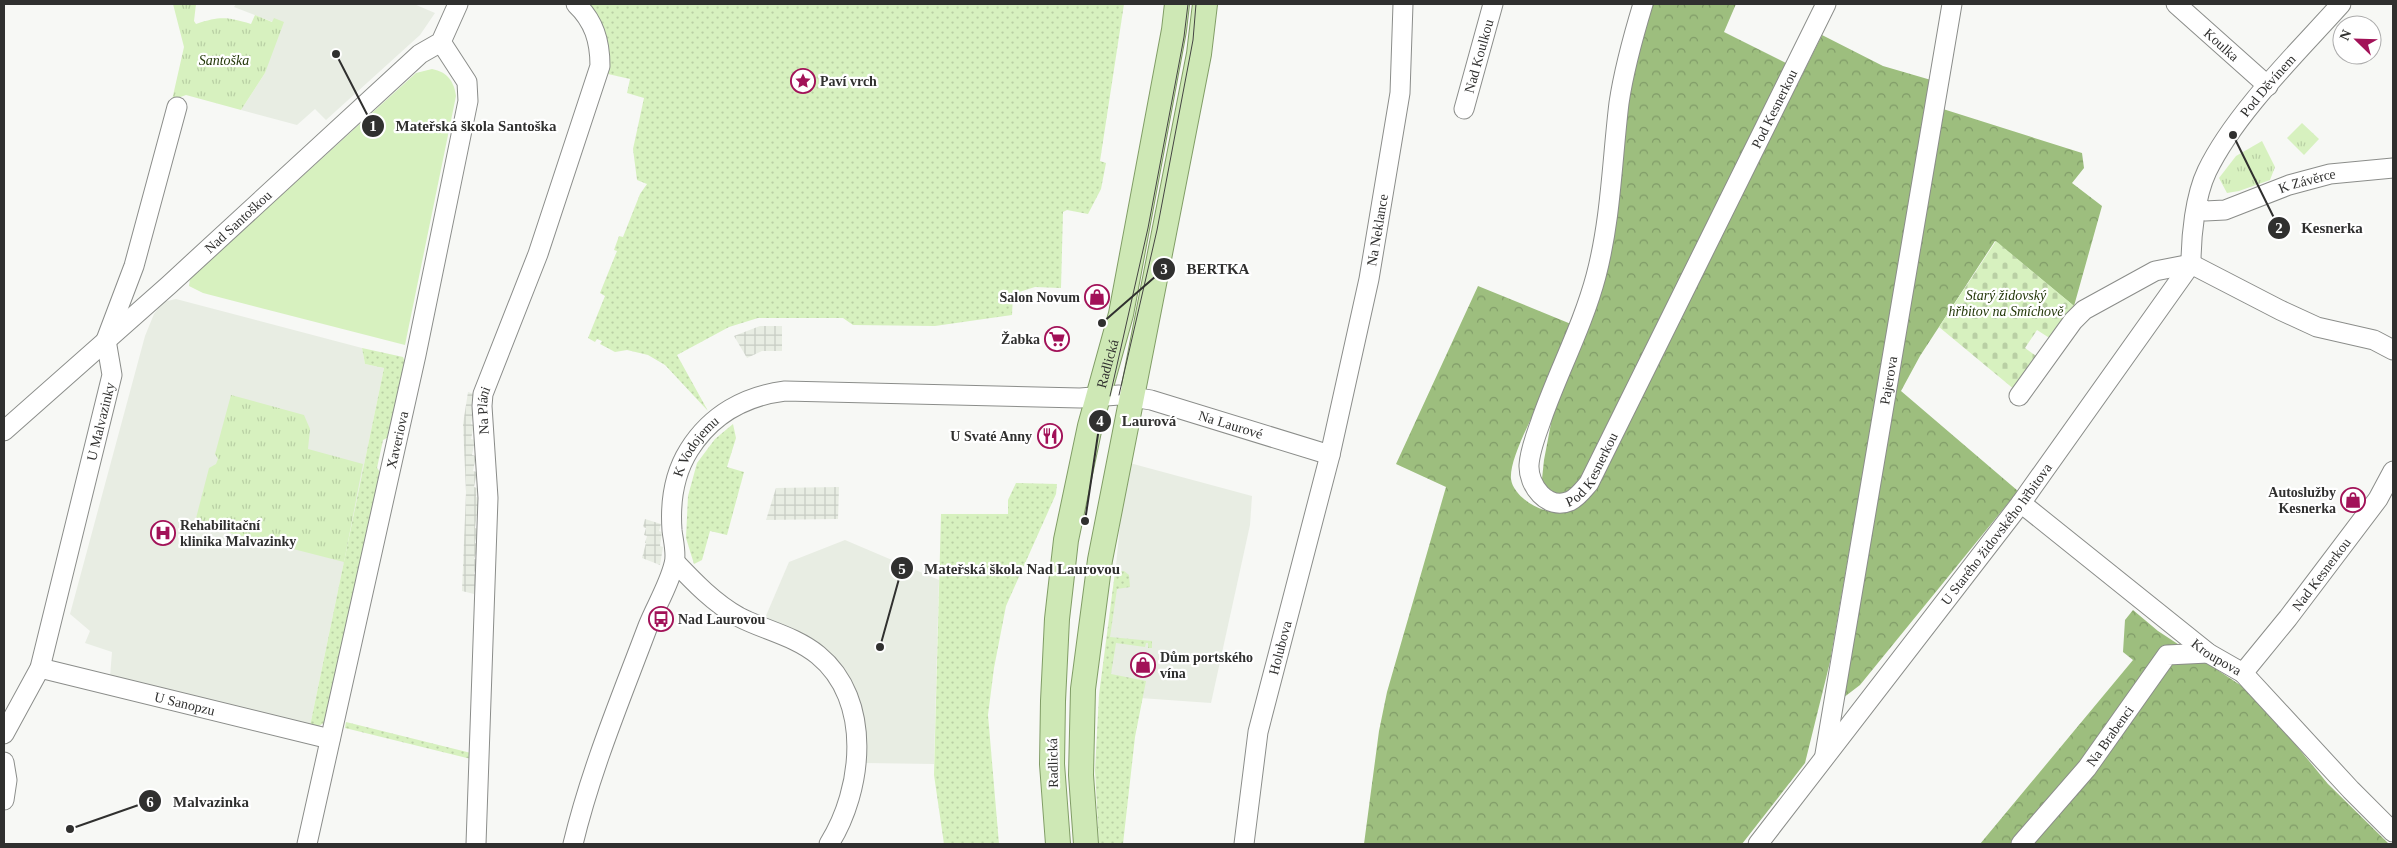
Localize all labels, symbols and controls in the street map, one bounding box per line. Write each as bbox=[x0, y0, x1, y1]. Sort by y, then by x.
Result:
north arrow bbox=[2332, 15, 2382, 65]
street label: Nad Koulkou bbox=[1461, 17, 1496, 95]
street label: Koulka bbox=[2201, 25, 2243, 64]
text: N bbox=[2337, 28, 2354, 43]
street label: Pod Děvínem bbox=[2237, 51, 2298, 120]
park label: Santoška bbox=[199, 53, 249, 68]
street label: Pod Kesnerkou bbox=[1748, 67, 1800, 151]
place icon: Paví vrch bbox=[790, 68, 816, 94]
place label: Paví vrch bbox=[820, 74, 877, 89]
callout: Mateřská škola Santoška bbox=[360, 111, 566, 141]
text: 1 bbox=[369, 118, 377, 134]
text: Mateřská škola Santoška bbox=[396, 118, 557, 134]
street label: K Závěrce bbox=[2276, 166, 2336, 196]
street label: Nad Santoškou bbox=[202, 187, 274, 256]
street label: Na Neklance bbox=[1364, 193, 1391, 267]
callout: Kesnerka bbox=[2266, 213, 2373, 243]
text: 2 bbox=[2275, 220, 2283, 236]
text: Kesnerka bbox=[2301, 220, 2363, 236]
callout: BERTKA bbox=[1152, 254, 1260, 284]
text: 3 bbox=[1160, 261, 1168, 277]
text: BERTKA bbox=[1187, 261, 1250, 277]
shop icon: Salon Novum bbox=[1084, 284, 1110, 310]
park label: Starý židovský hřbitov na Smíchově bbox=[1948, 288, 2064, 319]
place label: Salon Novum bbox=[999, 290, 1080, 305]
supermarket icon: Žabka bbox=[1044, 326, 1070, 352]
place label: Žabka bbox=[1001, 331, 1040, 347]
street label: Radlická bbox=[1093, 337, 1121, 390]
street label: Pajerova bbox=[1877, 354, 1900, 406]
street label: U Malvazinky bbox=[84, 381, 117, 462]
street label: Na Pláni bbox=[474, 384, 493, 435]
callout: Laurová bbox=[1087, 406, 1187, 436]
street label: Na Laurové bbox=[1197, 408, 1265, 441]
street label: Xaveriova bbox=[383, 409, 411, 470]
street label: K Vodojemu bbox=[670, 413, 721, 479]
text: 4 bbox=[1096, 413, 1104, 429]
text: Laurová bbox=[1122, 413, 1177, 429]
restaurant icon: U Svaté Anny bbox=[1037, 423, 1063, 449]
place label: U Svaté Anny bbox=[950, 429, 1032, 444]
street label: Pod Kesnerkou bbox=[1563, 430, 1620, 509]
street label: U Starého židovského hřbitova bbox=[1938, 459, 2055, 608]
place label: Autoslužby Kesnerka bbox=[2268, 485, 2336, 516]
shop icon: Autoslužby Kesnerka bbox=[2340, 487, 2366, 513]
place label: Rehabilitační klinika Malvazinky bbox=[180, 518, 296, 549]
hospital icon: Rehabilitační klinika Malvazinky bbox=[150, 520, 176, 546]
street label: Nad Kesnerkou bbox=[2289, 535, 2354, 614]
callout: Mateřská škola Nad Laurovou bbox=[889, 553, 1130, 583]
text: 5 bbox=[898, 561, 906, 577]
text: Mateřská škola Nad Laurovou bbox=[924, 561, 1120, 577]
bus stop icon: Nad Laurovou bbox=[648, 606, 674, 632]
place label: Nad Laurovou bbox=[678, 612, 765, 627]
street label: Holubova bbox=[1266, 618, 1294, 676]
street label: Kroupova bbox=[2189, 635, 2245, 678]
place label: Dům portského vína bbox=[1160, 650, 1253, 681]
shop icon: Dům portského vína bbox=[1130, 652, 1156, 678]
street label: U Sanopzu bbox=[153, 689, 217, 718]
street label: Na Brabenci bbox=[2083, 703, 2136, 769]
street label: Radlická bbox=[1045, 737, 1061, 788]
callout: Malvazinka bbox=[138, 786, 259, 816]
text: 6 bbox=[146, 794, 154, 810]
text: Malvazinka bbox=[173, 794, 249, 810]

